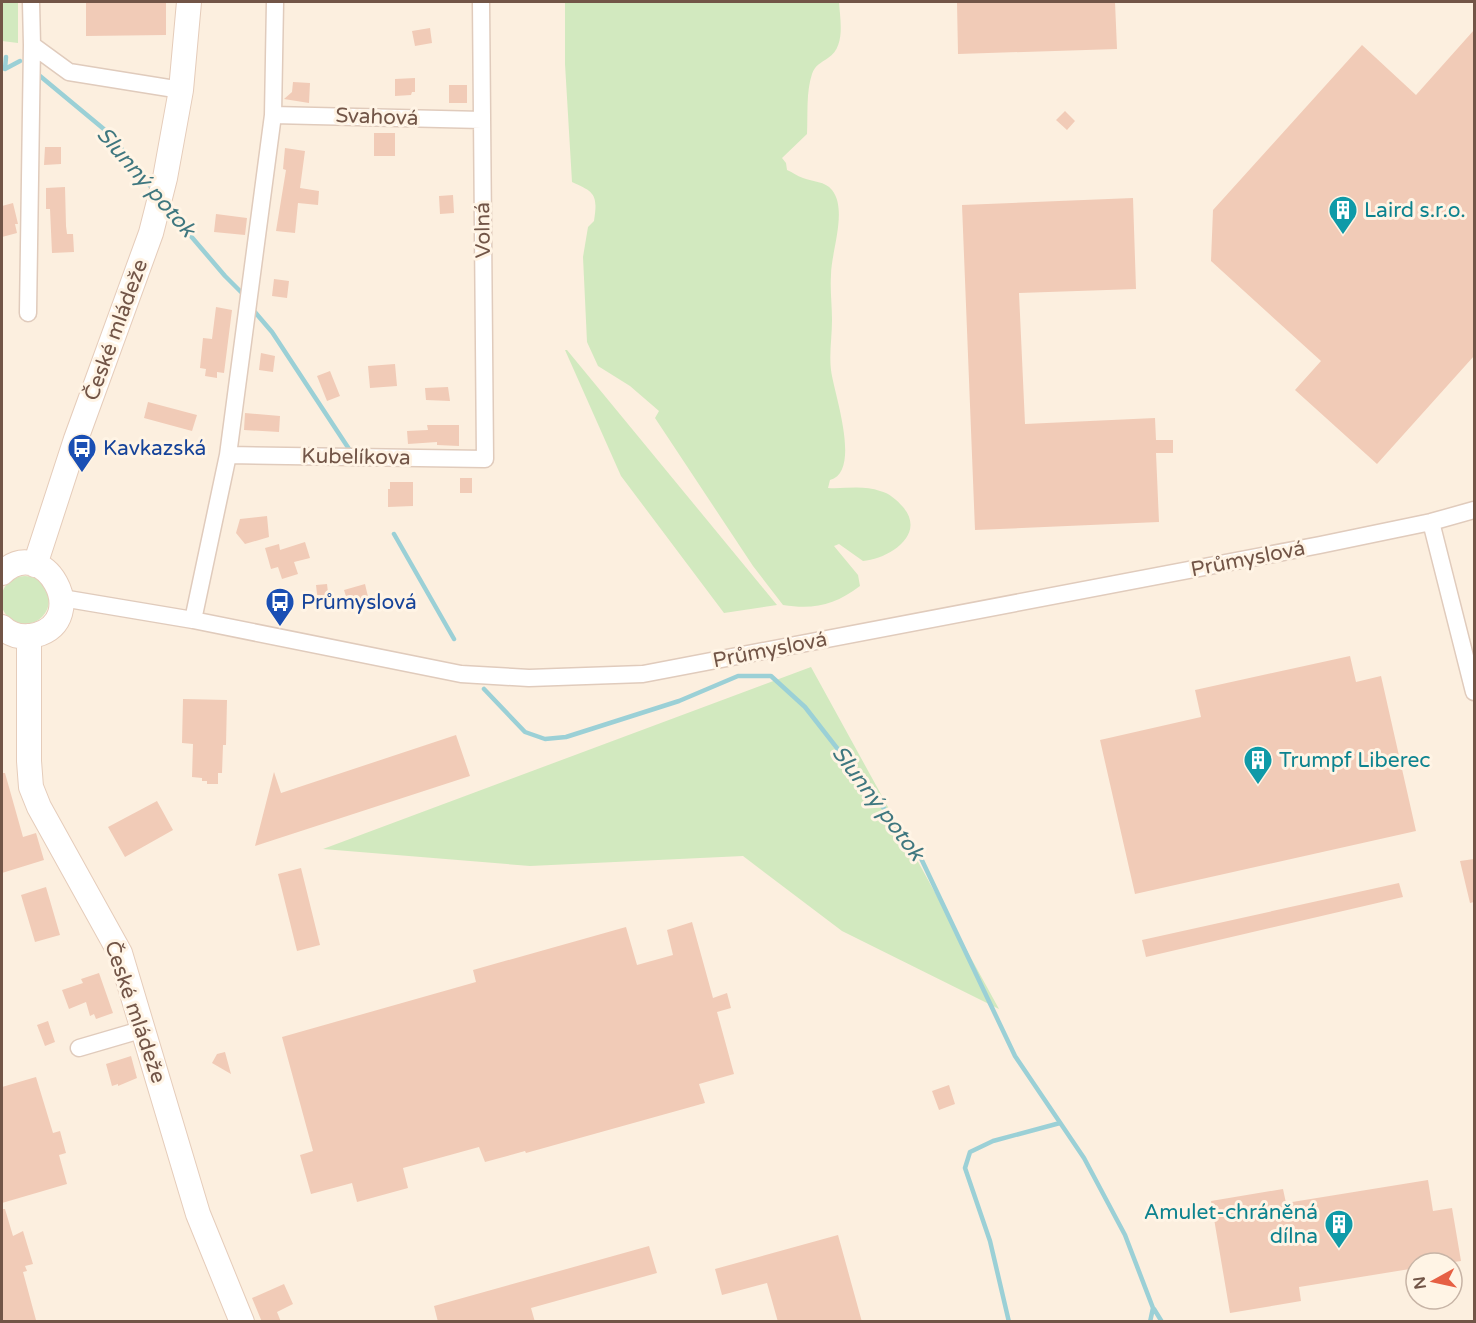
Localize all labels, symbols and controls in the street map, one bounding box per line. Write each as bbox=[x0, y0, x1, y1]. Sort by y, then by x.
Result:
street label: Svahová bbox=[335, 103, 419, 131]
water label: Slunný potok bbox=[91, 122, 202, 244]
building icon: Laird s.r.o. bbox=[1327, 194, 1359, 236]
place label: Laird s.r.o. bbox=[1364, 198, 1466, 223]
street label: Volná bbox=[470, 202, 496, 258]
street label: České mládeže bbox=[79, 256, 153, 404]
bus stop icon: Kavkazská bbox=[66, 432, 98, 474]
place label: Kavkazská bbox=[103, 436, 206, 461]
street label: Kubelíkova bbox=[301, 444, 411, 470]
street label: Průmyslová bbox=[1189, 536, 1307, 582]
bus stop icon: Průmyslová bbox=[264, 586, 296, 628]
place label: Průmyslová bbox=[301, 590, 417, 615]
street label: Průmyslová bbox=[711, 627, 829, 673]
water label: Slunný potok bbox=[826, 740, 931, 867]
building icon: Trumpf Liberec bbox=[1242, 744, 1274, 786]
place label: Trumpf Liberec bbox=[1279, 748, 1431, 773]
street label: České mládeže bbox=[99, 938, 171, 1086]
place label: Amulet-chráněná dílna bbox=[1144, 1200, 1318, 1249]
building icon: Amulet-chráněná dílna bbox=[1323, 1208, 1355, 1250]
north arrow bbox=[1404, 1251, 1464, 1311]
text: N bbox=[1409, 1275, 1431, 1291]

